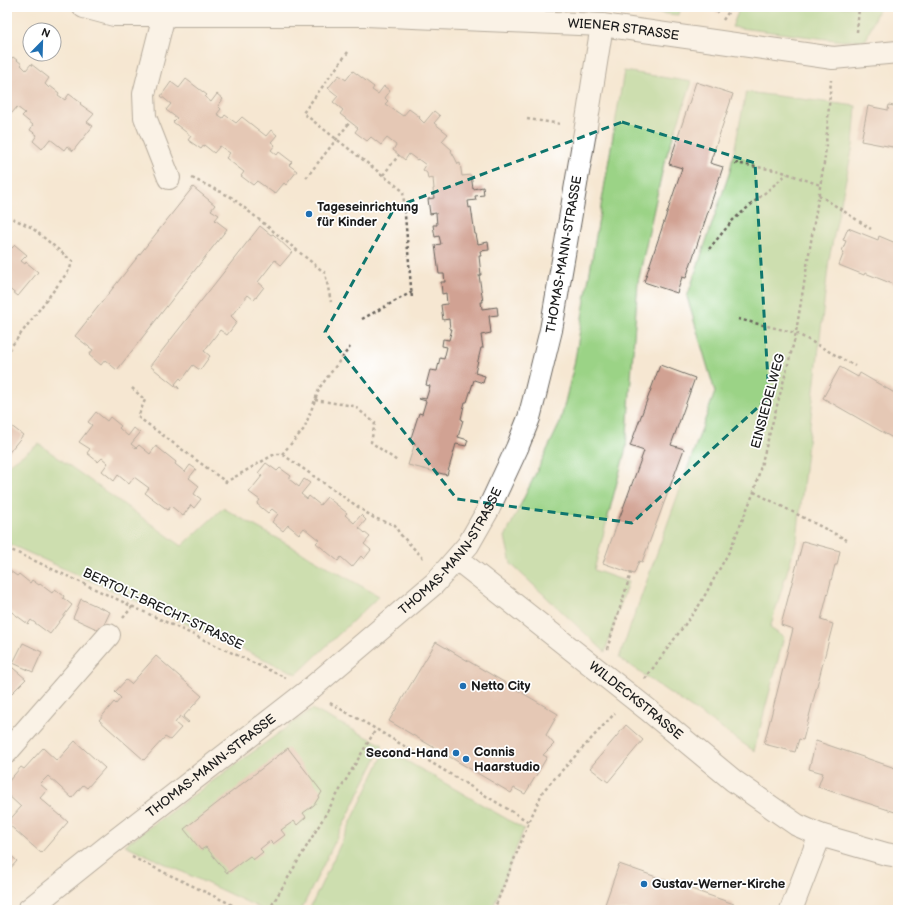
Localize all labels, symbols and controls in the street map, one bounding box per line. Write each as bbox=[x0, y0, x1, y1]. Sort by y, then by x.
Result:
street label: WIENER STRASSE bbox=[567, 16, 681, 44]
north arrow bbox=[22, 22, 62, 62]
text: N bbox=[39, 26, 52, 41]
street label: THOMAS-MANN-STRASSE bbox=[543, 174, 585, 334]
place label: Tageseinrichtung für Kinder bbox=[317, 199, 418, 230]
marker: Tageseinrichtung für Kinder bbox=[304, 209, 314, 219]
street label: EINSIEDELWEG bbox=[748, 351, 788, 450]
street label: THOMAS-MANN-STRASSE bbox=[396, 485, 506, 618]
street label: BERTOLT-BRECHT-STRASSE bbox=[80, 565, 246, 653]
street label: WILDECKSTRASSE bbox=[586, 658, 686, 743]
place label: Netto City bbox=[471, 678, 530, 694]
marker: Netto City bbox=[458, 681, 468, 691]
street label: THOMAS-MANN-STRASSE bbox=[143, 710, 279, 821]
place label: Connis Haarstudio bbox=[474, 744, 540, 775]
place label: Second-Hand bbox=[366, 745, 448, 761]
marker: Second-Hand bbox=[451, 748, 461, 758]
marker: Connis Haarstudio bbox=[461, 754, 471, 764]
place label: Gustav-Werner-Kirche bbox=[652, 876, 786, 892]
marker: Gustav-Werner-Kirche bbox=[639, 879, 649, 889]

